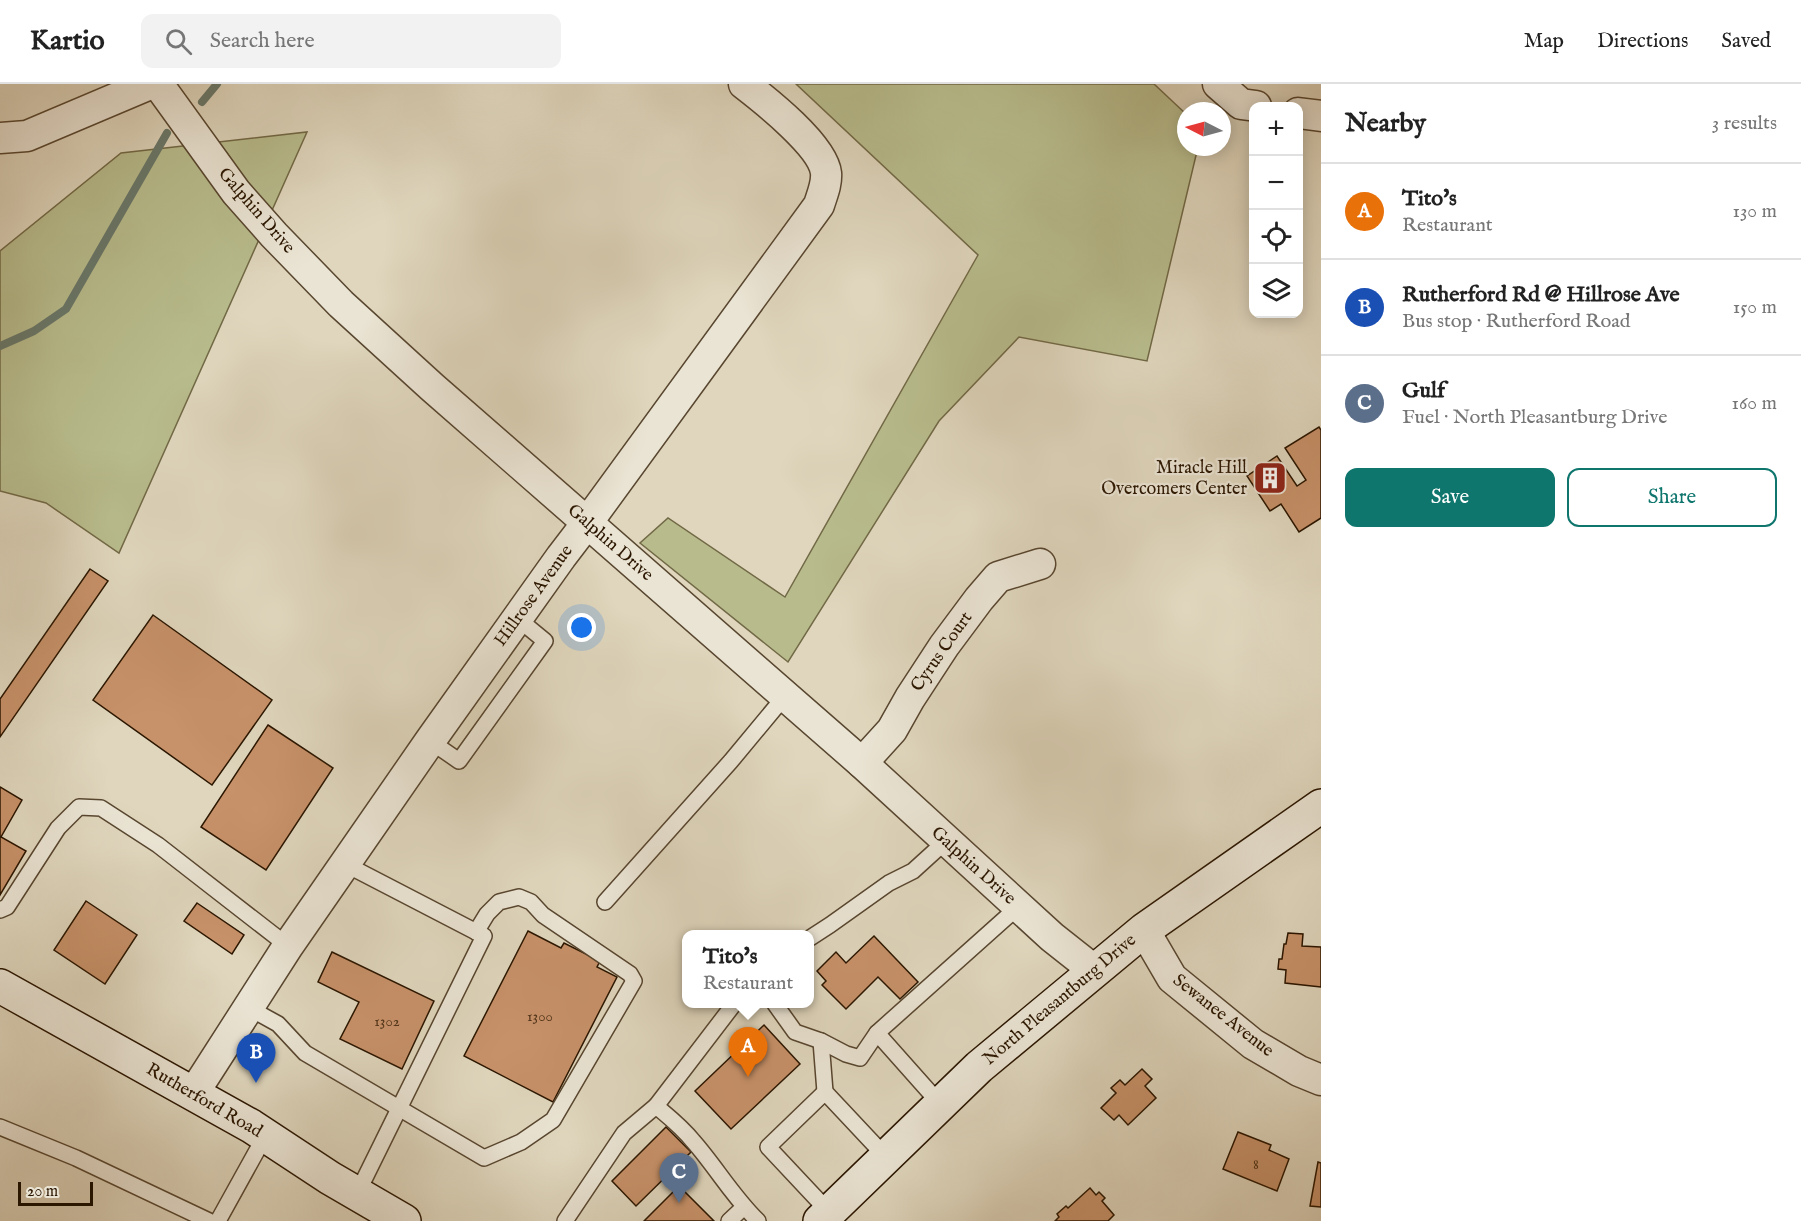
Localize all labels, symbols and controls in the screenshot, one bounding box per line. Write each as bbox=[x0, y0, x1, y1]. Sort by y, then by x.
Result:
search box bbox=[141, 14, 561, 68]
text: Kartio bbox=[30, 24, 105, 59]
icon: search bbox=[162, 25, 195, 58]
text: Search here bbox=[210, 27, 315, 55]
text: Map bbox=[1524, 28, 1564, 55]
text: Directions bbox=[1597, 28, 1688, 55]
text: Saved bbox=[1721, 28, 1771, 55]
north arrow bbox=[1177, 102, 1231, 156]
map controls bbox=[1249, 102, 1303, 318]
button: + bbox=[1249, 102, 1303, 156]
text: Nearby bbox=[1345, 107, 1426, 140]
text: 3 results bbox=[1712, 111, 1777, 136]
button: − bbox=[1249, 156, 1303, 210]
street label: Galphin Drive bbox=[212, 163, 300, 259]
text: Tito's bbox=[1402, 185, 1457, 213]
text: A bbox=[1358, 199, 1371, 224]
text: 130 m bbox=[1732, 199, 1777, 224]
button: locate bbox=[1249, 210, 1303, 264]
text: Restaurant bbox=[1402, 213, 1493, 238]
button: layers bbox=[1249, 264, 1303, 318]
text: Rutherford Rd @ Hillrose Ave bbox=[1402, 281, 1680, 309]
text: B bbox=[1358, 295, 1371, 320]
text: 150 m bbox=[1733, 295, 1777, 320]
text: Bus stop · Rutherford Road bbox=[1402, 309, 1631, 334]
text: Gulf bbox=[1402, 377, 1445, 405]
text: C bbox=[1357, 391, 1372, 416]
text: 160 m bbox=[1731, 391, 1777, 416]
text: Fuel · North Pleasantburg Drive bbox=[1402, 405, 1667, 430]
place label: Miracle Hill Overcomers Center bbox=[1101, 457, 1247, 501]
building icon: Miracle Hill Overcomers Center bbox=[1252, 460, 1288, 496]
button: Save bbox=[1345, 468, 1555, 527]
button: Share bbox=[1567, 468, 1777, 527]
street label: Galphin Drive bbox=[562, 499, 658, 587]
street label: Hillrose Avenue bbox=[489, 541, 579, 651]
street label: Cyrus Court bbox=[906, 607, 978, 697]
your location bbox=[567, 613, 596, 642]
street label: Galphin Drive bbox=[926, 822, 1020, 910]
street label: North Pleasantburg Drive bbox=[979, 929, 1141, 1071]
popup bbox=[682, 930, 814, 1008]
text: Tito's bbox=[703, 943, 758, 971]
street label: Sewanee Avenue bbox=[1168, 969, 1278, 1063]
text: Restaurant bbox=[703, 971, 793, 996]
house number: 1300 bbox=[527, 1007, 553, 1026]
house number: 1302 bbox=[374, 1012, 400, 1031]
pin: A bbox=[728, 1028, 768, 1077]
pin: B bbox=[236, 1034, 276, 1083]
street label: Rutherford Road bbox=[142, 1058, 267, 1144]
pin: C bbox=[660, 1154, 698, 1203]
house number: 8 bbox=[1253, 1155, 1259, 1174]
scale bar bbox=[18, 1179, 93, 1206]
text: 20 m bbox=[27, 1182, 58, 1202]

